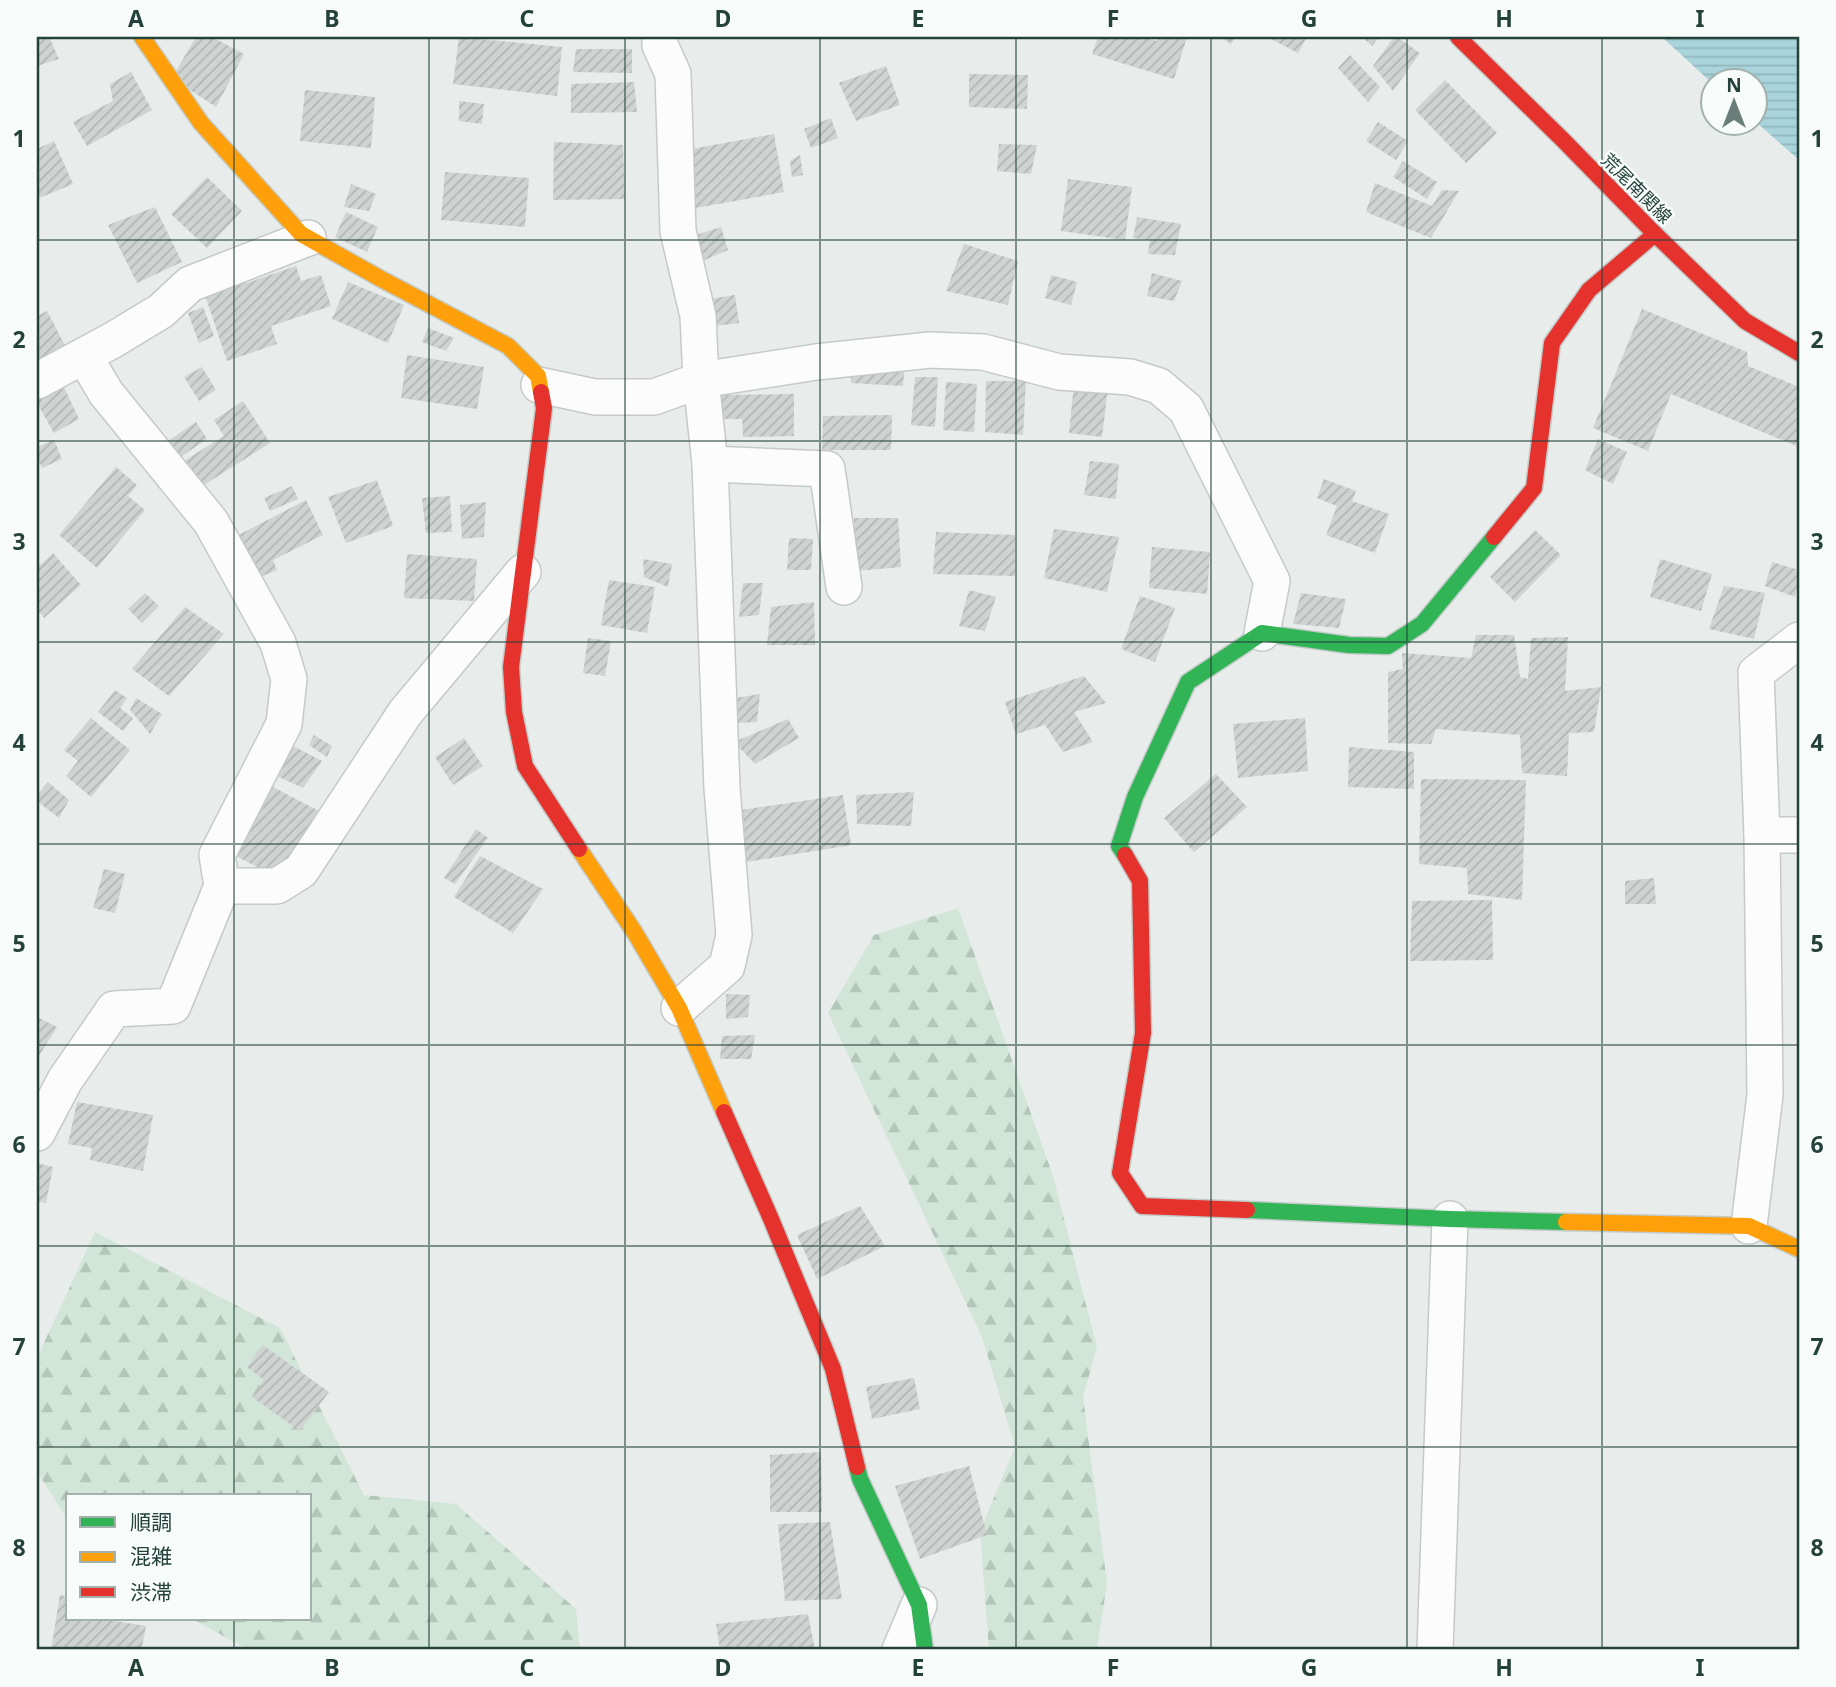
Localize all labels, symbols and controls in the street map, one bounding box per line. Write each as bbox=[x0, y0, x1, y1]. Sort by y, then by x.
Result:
text: A bbox=[128, 2, 144, 34]
text: B bbox=[324, 2, 340, 34]
text: C bbox=[520, 2, 535, 34]
text: D bbox=[715, 2, 731, 34]
text: E bbox=[912, 2, 924, 34]
text: F bbox=[1107, 2, 1119, 34]
text: G bbox=[1301, 2, 1317, 34]
text: H bbox=[1495, 2, 1513, 34]
text: I bbox=[1696, 2, 1705, 34]
north arrow bbox=[1700, 66, 1770, 136]
text: N bbox=[1726, 72, 1742, 98]
text: 1 bbox=[12, 122, 26, 154]
text: 1 bbox=[1810, 122, 1824, 154]
street label: 荒尾南関線 bbox=[1597, 148, 1677, 228]
text: 2 bbox=[12, 323, 26, 355]
text: 2 bbox=[1810, 323, 1824, 355]
text: 3 bbox=[12, 525, 26, 557]
text: 3 bbox=[1810, 525, 1824, 557]
text: 4 bbox=[12, 726, 26, 758]
text: 4 bbox=[1810, 726, 1824, 758]
text: 5 bbox=[12, 927, 26, 959]
text: 5 bbox=[1810, 927, 1824, 959]
text: 6 bbox=[12, 1128, 26, 1160]
text: 6 bbox=[1810, 1128, 1824, 1160]
text: 7 bbox=[12, 1330, 26, 1362]
text: 7 bbox=[1810, 1330, 1824, 1362]
legend bbox=[66, 1494, 312, 1620]
text: 順調 bbox=[130, 1508, 172, 1536]
text: 8 bbox=[12, 1531, 26, 1563]
text: 8 bbox=[1810, 1531, 1824, 1563]
text: 混雑 bbox=[130, 1542, 172, 1570]
text: 渋滞 bbox=[130, 1578, 172, 1606]
text: A bbox=[128, 1651, 144, 1683]
text: B bbox=[324, 1651, 340, 1683]
text: C bbox=[520, 1651, 535, 1683]
text: D bbox=[715, 1651, 731, 1683]
text: E bbox=[912, 1651, 924, 1683]
text: F bbox=[1107, 1651, 1119, 1683]
text: G bbox=[1301, 1651, 1317, 1683]
text: H bbox=[1495, 1651, 1513, 1683]
text: I bbox=[1696, 1651, 1705, 1683]

